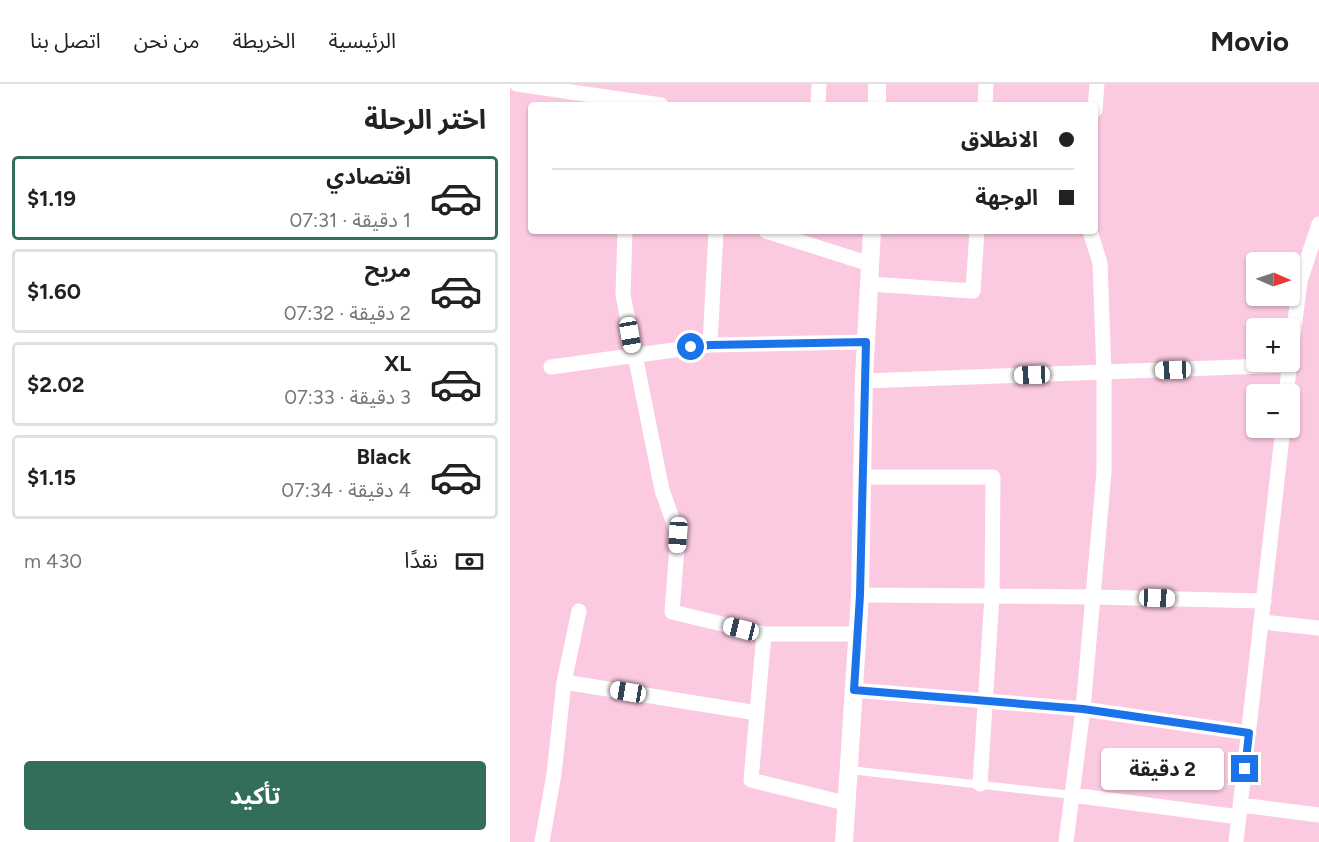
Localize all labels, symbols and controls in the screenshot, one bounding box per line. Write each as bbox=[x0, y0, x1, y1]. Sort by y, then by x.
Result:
text: Movio bbox=[1210, 24, 1289, 58]
text: اتصل بنا bbox=[30, 28, 101, 53]
text: من نحن bbox=[134, 28, 200, 53]
text: الخريطة bbox=[233, 28, 296, 53]
text: الرئيسية bbox=[329, 28, 396, 53]
text: اختر الرحلة bbox=[364, 103, 486, 136]
text: الانطلاق bbox=[961, 126, 1038, 153]
text: اقتصادي bbox=[326, 163, 411, 190]
icon: car bbox=[429, 171, 483, 225]
text: الوجهة bbox=[975, 184, 1038, 211]
text: $1.19 bbox=[27, 185, 76, 212]
text: 1 دقيقة · 07:31 bbox=[290, 208, 411, 232]
north arrow bbox=[1246, 252, 1300, 306]
map controls bbox=[1246, 252, 1300, 438]
text: مريح bbox=[365, 256, 411, 283]
icon: car bbox=[429, 264, 483, 318]
text: $1.60 bbox=[27, 278, 81, 305]
text: 2 دقيقة · 07:32 bbox=[284, 301, 411, 325]
car bbox=[618, 316, 642, 354]
button: + bbox=[1246, 318, 1300, 372]
route start bbox=[677, 333, 704, 360]
text: XL bbox=[384, 350, 411, 377]
icon: car bbox=[429, 357, 483, 411]
car bbox=[1155, 360, 1191, 380]
car bbox=[1014, 365, 1050, 385]
text: $2.02 bbox=[27, 371, 84, 398]
button: − bbox=[1246, 384, 1300, 438]
text: 3 دقيقة · 07:33 bbox=[284, 385, 411, 409]
text: Black bbox=[357, 443, 411, 470]
icon: car bbox=[429, 450, 483, 504]
text: $1.15 bbox=[27, 464, 76, 491]
text: 4 دقيقة · 07:34 bbox=[281, 478, 411, 502]
car bbox=[668, 516, 688, 554]
icon: cash bbox=[453, 545, 486, 578]
text: نقدًا bbox=[404, 547, 438, 574]
text: 430 m bbox=[24, 549, 82, 573]
car bbox=[1139, 588, 1175, 608]
car bbox=[721, 616, 761, 642]
car bbox=[609, 680, 647, 704]
callout: 2 دقيقة bbox=[1101, 748, 1224, 790]
route end bbox=[1231, 755, 1258, 782]
text: 2 دقيقة bbox=[1129, 757, 1196, 781]
button: تأكيد bbox=[24, 761, 486, 830]

